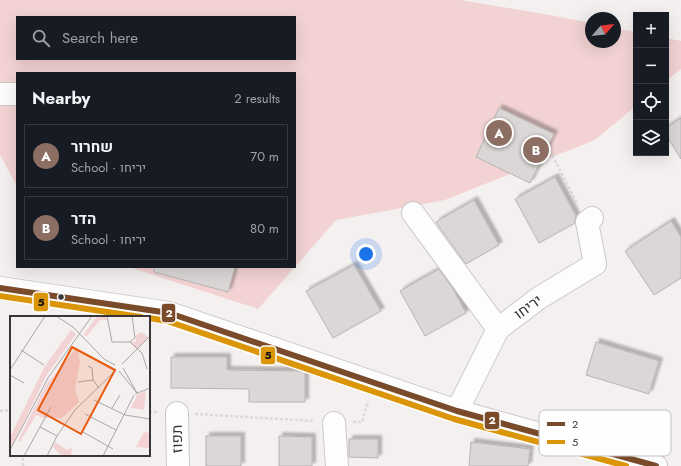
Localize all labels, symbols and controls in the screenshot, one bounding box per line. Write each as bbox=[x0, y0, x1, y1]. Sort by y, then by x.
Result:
north arrow bbox=[585, 12, 621, 48]
map controls bbox=[633, 12, 669, 156]
button: + bbox=[633, 12, 669, 48]
search box bbox=[16, 16, 296, 60]
icon: search bbox=[30, 27, 52, 49]
text: Search here bbox=[62, 27, 138, 49]
button: − bbox=[633, 48, 669, 84]
button: locate bbox=[633, 84, 669, 120]
text: Nearby bbox=[32, 86, 90, 110]
text: 2 results bbox=[234, 89, 280, 108]
pin: A bbox=[486, 118, 512, 148]
button: layers bbox=[633, 120, 669, 156]
pin: B bbox=[523, 135, 549, 165]
text: שחרור bbox=[71, 136, 113, 158]
text: A bbox=[41, 147, 51, 166]
text: 70 m bbox=[250, 147, 279, 166]
text: School · יריחו bbox=[71, 158, 146, 177]
text: הדר bbox=[71, 208, 96, 230]
text: B bbox=[42, 219, 50, 238]
text: 80 m bbox=[250, 219, 279, 238]
text: School · יריחו bbox=[71, 230, 146, 249]
your location bbox=[356, 244, 376, 264]
street label: יריחו bbox=[509, 289, 547, 325]
line badge: 5 bbox=[33, 292, 49, 312]
unlabelled marker bbox=[56, 292, 66, 302]
text: 5 bbox=[37, 294, 45, 310]
line badge: 2 bbox=[161, 303, 176, 323]
text: 2 bbox=[165, 305, 173, 321]
inset map bbox=[10, 316, 150, 456]
line badge: 5 bbox=[260, 346, 276, 365]
text: 5 bbox=[264, 347, 272, 363]
legend bbox=[539, 410, 671, 456]
line badge: 2 bbox=[484, 411, 500, 430]
text: 2 bbox=[488, 412, 496, 428]
text: 2 bbox=[572, 416, 578, 432]
street label: תפוז bbox=[166, 425, 188, 453]
text: 5 bbox=[572, 434, 578, 450]

